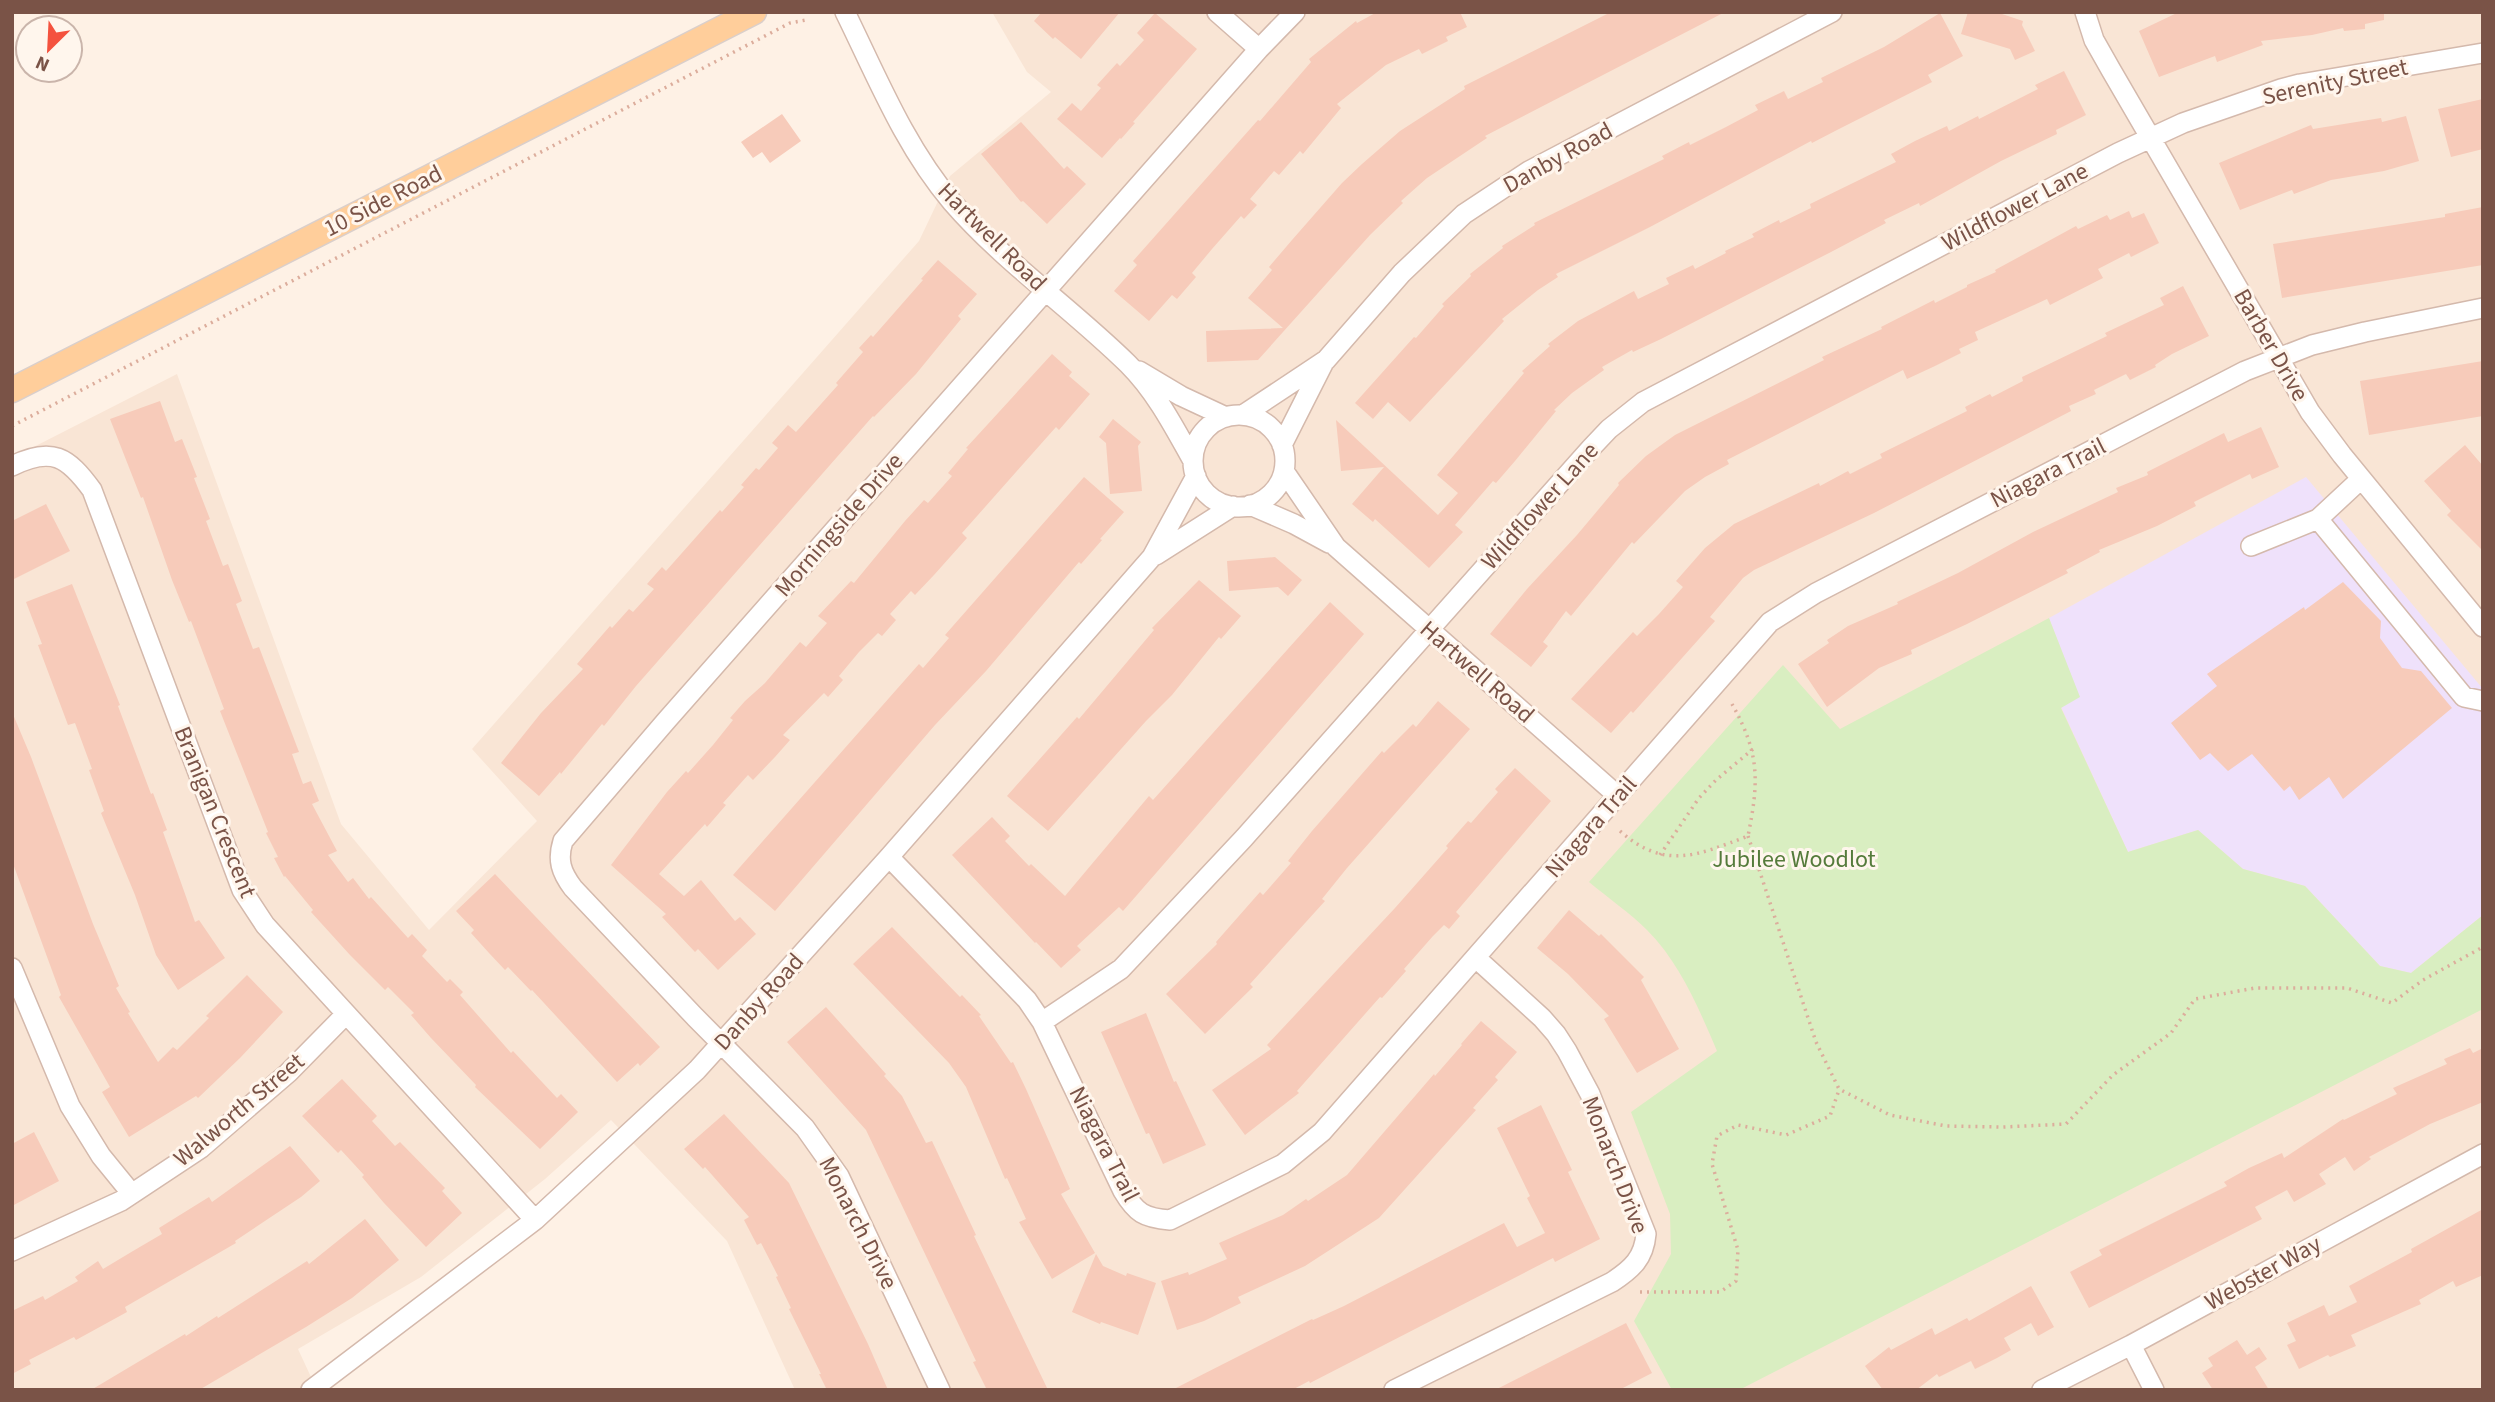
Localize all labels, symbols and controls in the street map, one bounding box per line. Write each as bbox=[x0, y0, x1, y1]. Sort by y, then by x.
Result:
north arrow bbox=[14, 14, 84, 84]
text: N bbox=[31, 48, 54, 78]
street label: Serenity Street bbox=[2259, 49, 2411, 115]
street label: Danby Road bbox=[1497, 113, 1619, 203]
street label: Wildflower Lane bbox=[1936, 154, 2094, 260]
street label: 10 Side Road bbox=[318, 156, 448, 246]
street label: Hartwell Road bbox=[929, 174, 1055, 300]
street label: Barber Drive bbox=[2225, 282, 2317, 408]
street label: Niagara Trail bbox=[1984, 429, 2112, 517]
street label: Wildflower Lane bbox=[1473, 434, 1607, 578]
street label: Morningside Drive bbox=[766, 445, 912, 605]
street label: Hartwell Road bbox=[1412, 612, 1542, 732]
street label: Branigan Crescent bbox=[165, 721, 265, 903]
street label: Niagara Trail bbox=[1537, 768, 1645, 886]
park label: Jubilee Woodlot bbox=[1712, 842, 1876, 877]
street label: Danby Road bbox=[706, 945, 812, 1059]
street label: Walworth Street bbox=[166, 1045, 312, 1175]
street label: Niagara Trail bbox=[1060, 1080, 1148, 1208]
street label: Monarch Drive bbox=[1573, 1091, 1657, 1239]
street label: Monarch Drive bbox=[810, 1151, 906, 1295]
street label: Webster Way bbox=[2198, 1227, 2328, 1319]

